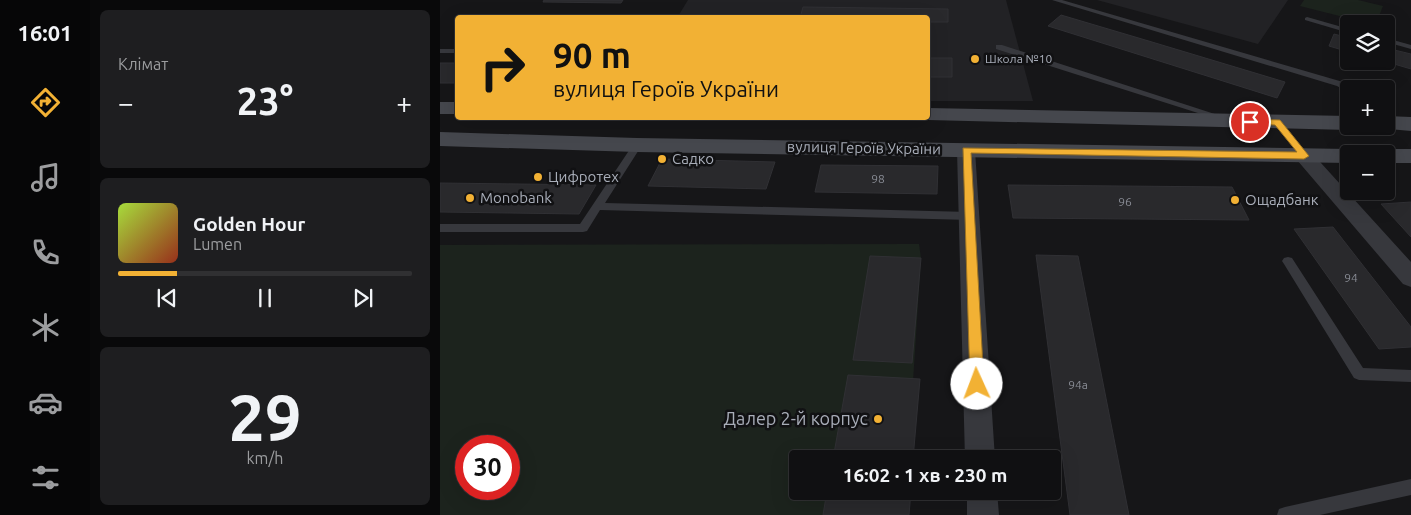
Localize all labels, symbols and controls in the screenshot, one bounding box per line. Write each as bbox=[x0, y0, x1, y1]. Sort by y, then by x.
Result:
map controls bbox=[1340, 15, 1395, 200]
button: layers bbox=[1340, 15, 1395, 70]
text: 16:01 bbox=[17, 20, 73, 45]
icon: right bbox=[470, 35, 535, 100]
text: 90 m bbox=[553, 35, 631, 75]
place label: Школа №10 bbox=[985, 52, 1053, 65]
marker: Школа №10 bbox=[969, 53, 981, 65]
text: Клімат bbox=[118, 55, 168, 73]
text: вулиця Героїв України bbox=[553, 76, 779, 101]
text: 23° bbox=[237, 80, 293, 122]
button: + bbox=[1340, 80, 1395, 135]
icon: directions bbox=[28, 85, 63, 120]
text: − bbox=[118, 87, 134, 118]
text: + bbox=[396, 87, 412, 118]
pin bbox=[1229, 101, 1271, 143]
icon: arrive bbox=[1236, 108, 1264, 136]
street label: вулиця Героїв України bbox=[787, 138, 941, 157]
button: − bbox=[1340, 145, 1395, 200]
place label: Садко bbox=[672, 150, 714, 167]
marker: Садко bbox=[656, 153, 668, 165]
icon: music bbox=[28, 160, 63, 195]
place label: Цифротех bbox=[548, 168, 619, 185]
marker: Цифротех bbox=[532, 171, 544, 183]
house number: 98 bbox=[871, 172, 885, 185]
place label: Monobank bbox=[480, 189, 552, 206]
place label: Ощадбанк bbox=[1245, 191, 1319, 208]
marker: Monobank bbox=[464, 192, 476, 204]
marker: Ощадбанк bbox=[1229, 194, 1241, 206]
house number: 96 bbox=[1118, 195, 1132, 208]
text: Golden Hour bbox=[193, 213, 305, 235]
icon: phone bbox=[28, 235, 63, 270]
text: Lumen bbox=[193, 235, 242, 253]
house number: 94 bbox=[1344, 271, 1358, 284]
icon: previous bbox=[153, 284, 181, 312]
icon: pause bbox=[251, 284, 279, 312]
icon: next bbox=[349, 284, 377, 312]
icon: climate bbox=[28, 310, 63, 345]
position arrow bbox=[950, 357, 1002, 409]
house number: 94а bbox=[1068, 378, 1088, 391]
text: 29 bbox=[228, 380, 302, 453]
icon: car bbox=[28, 385, 63, 420]
place label: Далер 2-й корпус bbox=[724, 408, 868, 428]
marker: Далер 2-й корпус bbox=[872, 413, 884, 425]
speed limit sign: 30 bbox=[455, 435, 520, 500]
text: km/h bbox=[247, 449, 283, 467]
icon: filters bbox=[28, 460, 63, 495]
text: 16:02 · 1 хв · 230 m bbox=[843, 464, 1007, 486]

